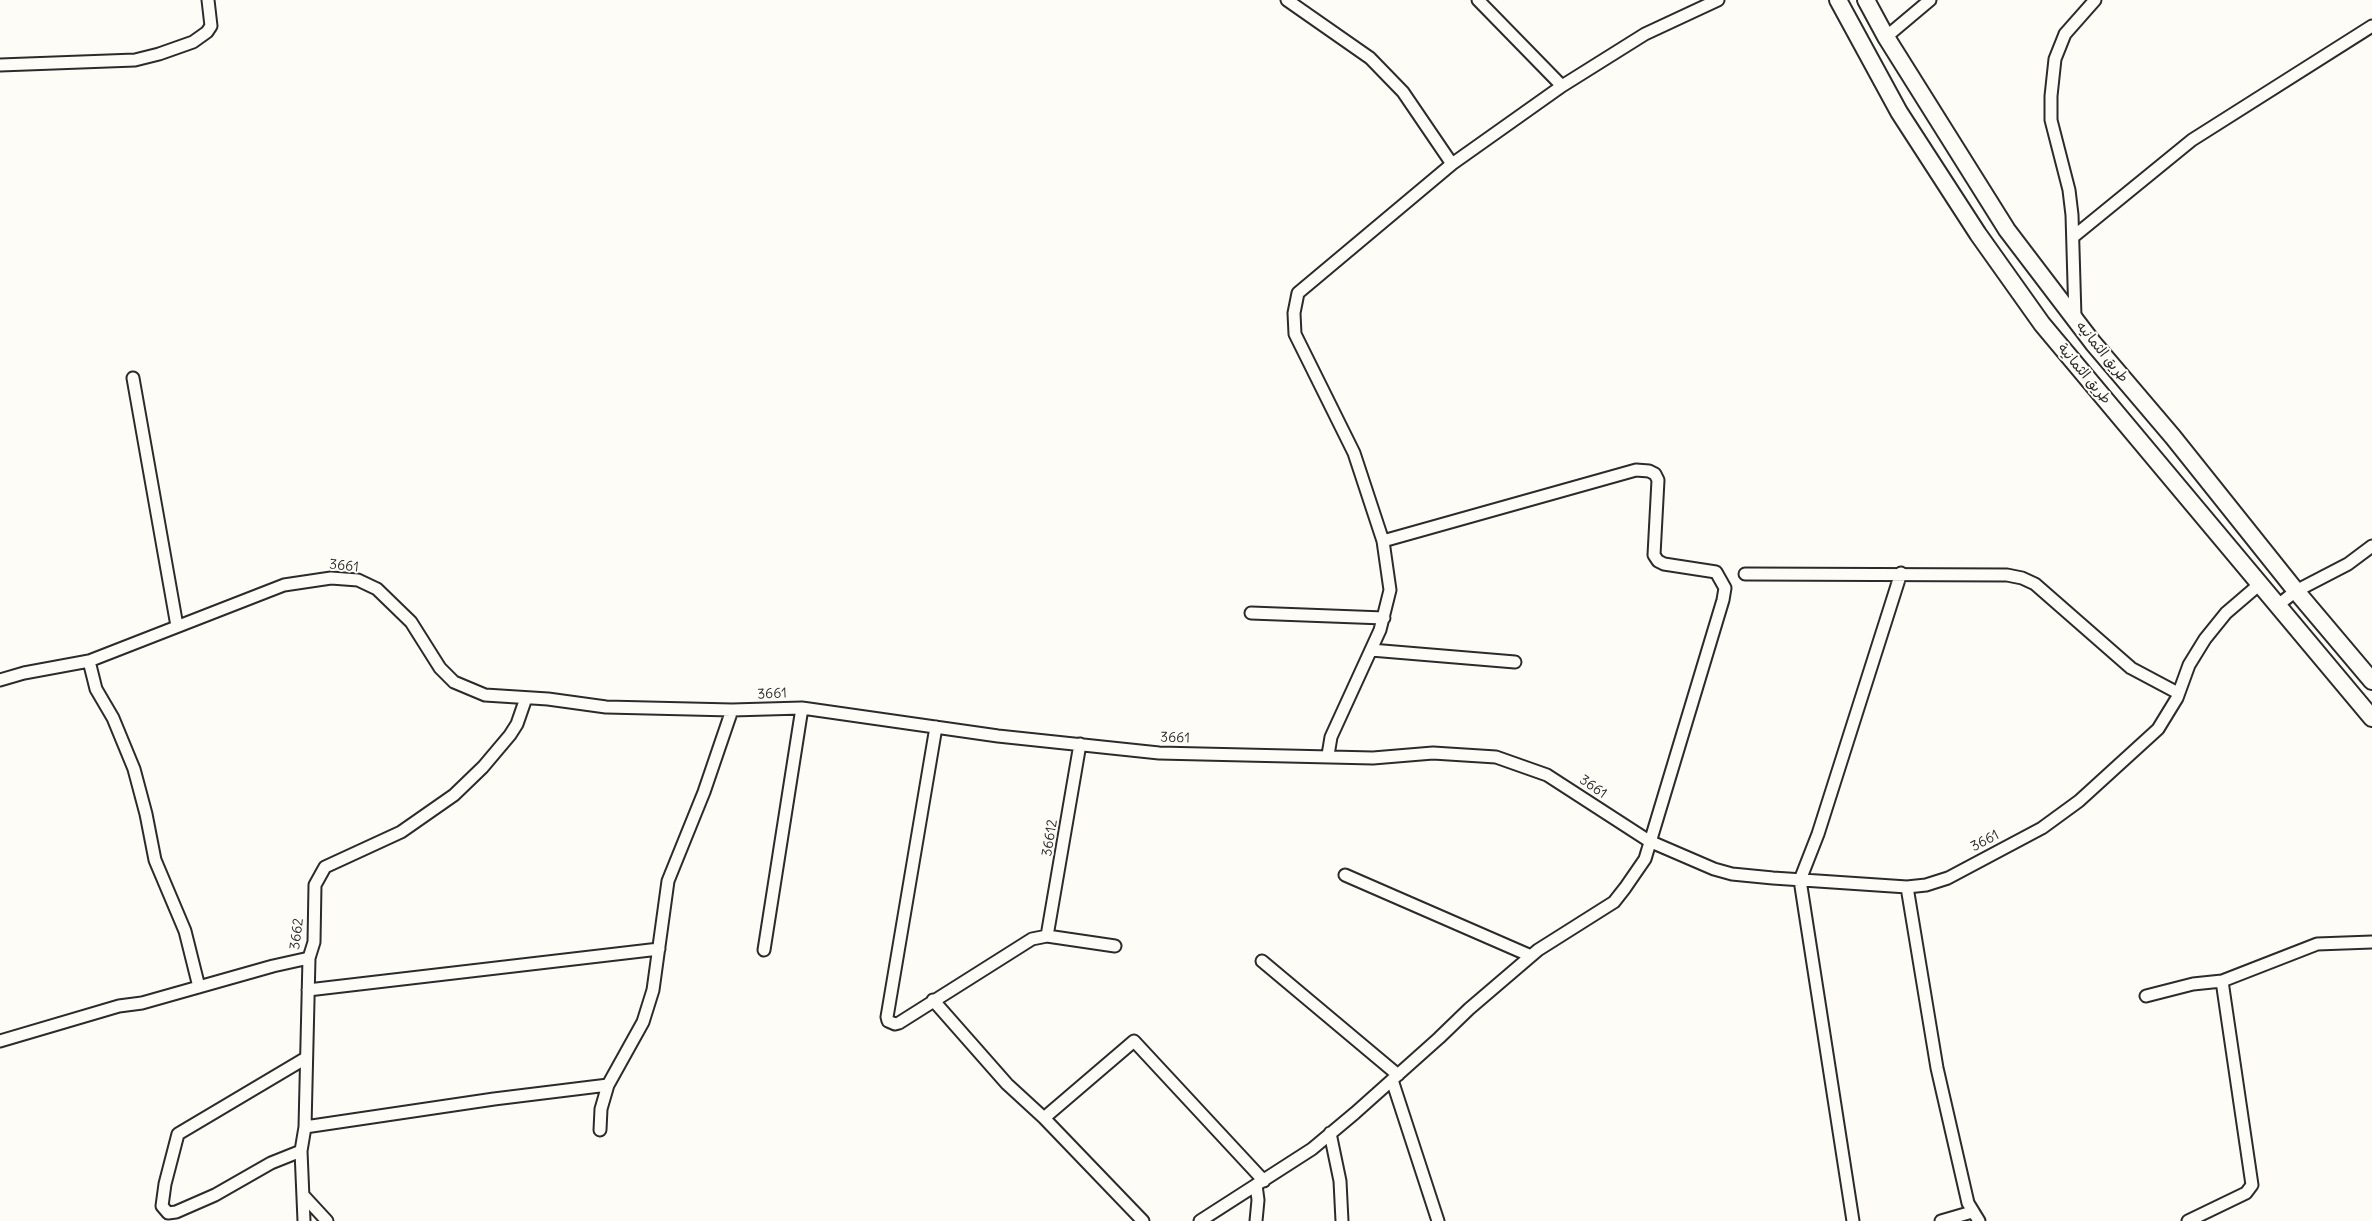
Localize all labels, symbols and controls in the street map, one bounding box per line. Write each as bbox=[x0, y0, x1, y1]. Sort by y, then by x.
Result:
street label: طريق الثمانيه bbox=[2072, 318, 2132, 386]
street label: طريق الثمانية bbox=[2054, 340, 2114, 408]
street label: 3661 bbox=[328, 556, 360, 576]
street label: 3661 bbox=[757, 685, 787, 703]
street label: 3661 bbox=[1160, 729, 1190, 747]
street label: 3661 bbox=[1576, 772, 1610, 802]
street label: 36612 bbox=[1039, 818, 1061, 858]
street label: 3661 bbox=[1968, 827, 2002, 855]
street label: 3662 bbox=[287, 917, 307, 951]

